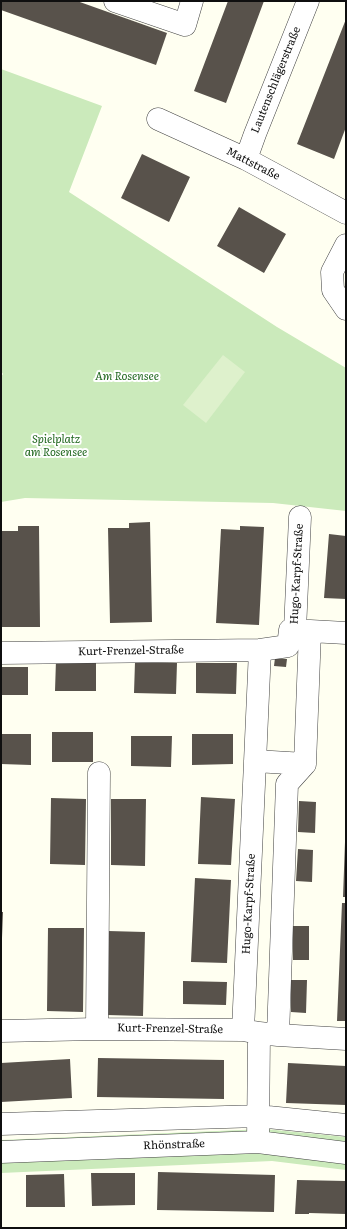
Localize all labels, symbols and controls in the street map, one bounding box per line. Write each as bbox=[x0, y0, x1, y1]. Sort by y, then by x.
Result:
street label: Lautenschlägerstraße bbox=[249, 25, 303, 135]
street label: Mattstraße bbox=[224, 145, 282, 183]
park label: Am Rosensee bbox=[95, 370, 159, 384]
park label: Spielplatz am Rosensee bbox=[25, 433, 87, 459]
street label: Hugo-Karpf-Straße bbox=[288, 523, 306, 625]
street label: Kurt-Frenzel-Straße bbox=[78, 643, 184, 659]
street label: Hugo-Karpf-Straße bbox=[240, 853, 258, 955]
street label: Kurt-Frenzel-Straße bbox=[117, 1021, 223, 1037]
street label: Rhönstraße bbox=[143, 1137, 205, 1153]

